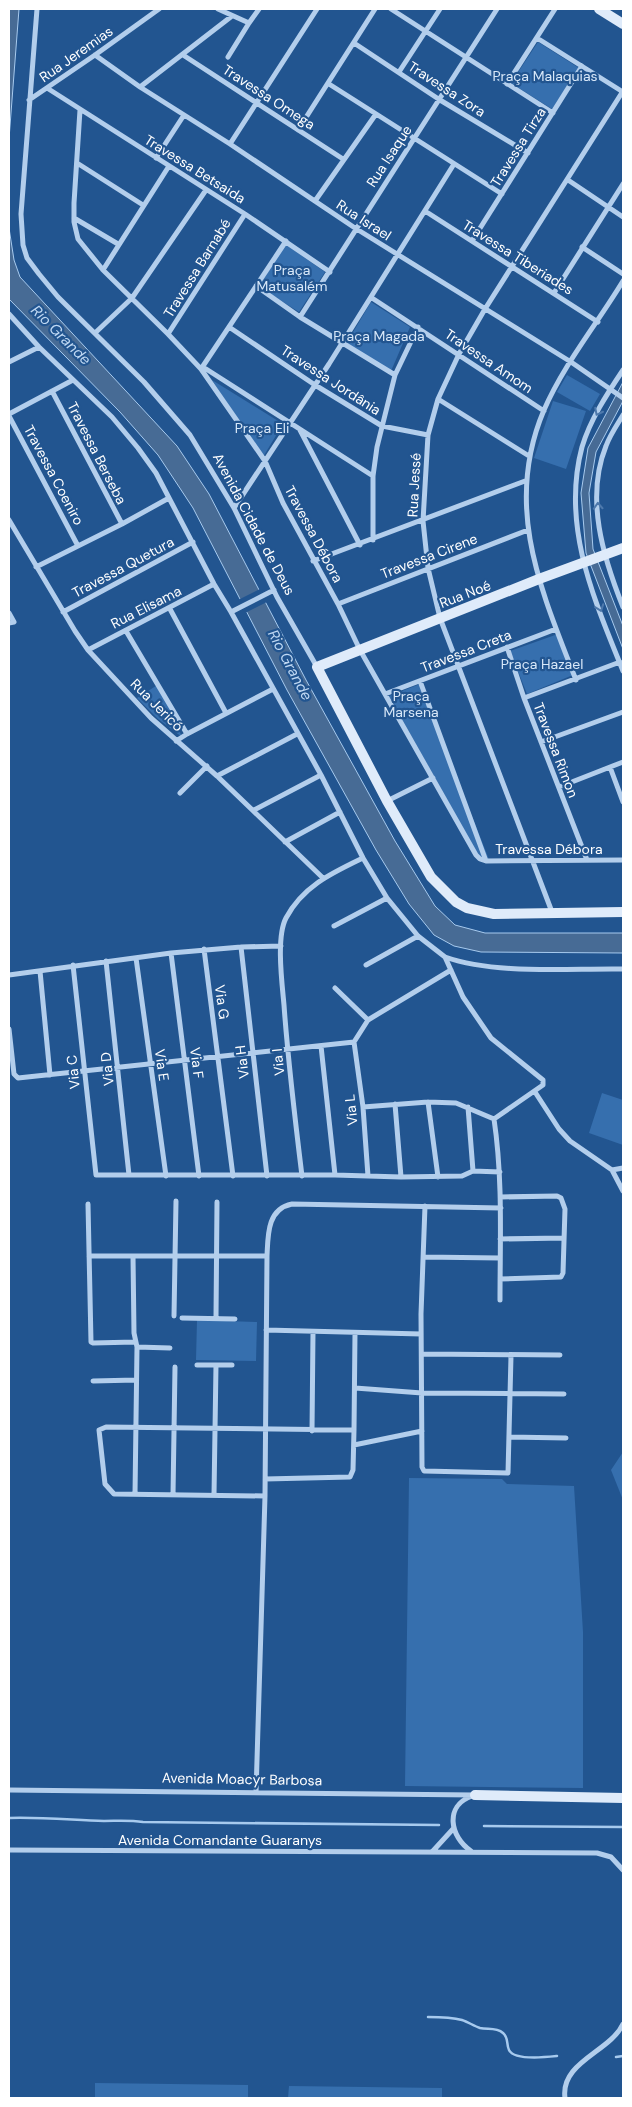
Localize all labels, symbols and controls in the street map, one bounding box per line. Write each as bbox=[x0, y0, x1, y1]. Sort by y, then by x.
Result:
street label: Rua Jeremias bbox=[36, 22, 116, 86]
street label: Travessa Zora bbox=[405, 57, 489, 121]
street label: Travessa Omega bbox=[219, 60, 319, 134]
park label: Praça Malaquias bbox=[492, 67, 598, 85]
street label: Travessa Tirza bbox=[486, 104, 550, 190]
street label: Rua Isaque bbox=[362, 122, 416, 190]
street label: Travessa Betsaida bbox=[141, 131, 249, 207]
street label: Rua Israel bbox=[333, 196, 395, 244]
street label: Travessa Barnabé bbox=[159, 215, 235, 321]
street label: Travessa Tiberiades bbox=[459, 216, 577, 298]
park label: Praça Matusalém bbox=[257, 261, 327, 295]
water label: Rio Grande bbox=[27, 301, 96, 370]
street label: Travessa Amom bbox=[441, 325, 537, 397]
park label: Praça Magada bbox=[333, 327, 425, 345]
street label: Travessa Jordânia bbox=[278, 341, 384, 419]
street label: Travessa Berseba bbox=[63, 399, 131, 507]
one-way arrow bbox=[594, 407, 604, 416]
park label: Praça Eli bbox=[235, 419, 289, 437]
street label: Travessa Coeniro bbox=[20, 422, 88, 528]
street label: Avenida Cidade de Deus bbox=[209, 450, 299, 598]
street label: Rua Jessé bbox=[403, 452, 425, 518]
street label: Travessa Débora bbox=[281, 482, 347, 586]
one-way arrow bbox=[592, 502, 603, 510]
street label: Travessa Cirene bbox=[378, 529, 480, 583]
street label: Travessa Quetura bbox=[69, 533, 177, 601]
street label: Rua Noé bbox=[437, 576, 493, 612]
street label: Rua Elisama bbox=[108, 582, 184, 632]
one-way arrow bbox=[594, 604, 604, 612]
street label: Travessa Creta bbox=[418, 625, 514, 677]
water label: Rio Grande bbox=[263, 626, 317, 704]
park label: Praça Hazael bbox=[501, 655, 583, 673]
street label: Rua Jericó bbox=[127, 675, 187, 735]
park label: Praça Marsena bbox=[383, 687, 439, 721]
street label: Travessa Rimon bbox=[530, 700, 582, 800]
street label: Travessa Débora bbox=[495, 840, 603, 858]
street label: Via G bbox=[211, 984, 233, 1020]
street label: Via H bbox=[231, 1044, 253, 1080]
street label: Via F bbox=[186, 1046, 208, 1080]
street label: Via I bbox=[268, 1047, 288, 1077]
street label: Via E bbox=[151, 1048, 173, 1082]
street label: Via D bbox=[96, 1051, 118, 1087]
street label: Via C bbox=[62, 1054, 84, 1090]
street label: Via L bbox=[340, 1093, 362, 1127]
street label: Avenida Moacyr Barbosa bbox=[162, 1769, 322, 1789]
street label: Avenida Comandante Guaranys bbox=[118, 1831, 322, 1849]

